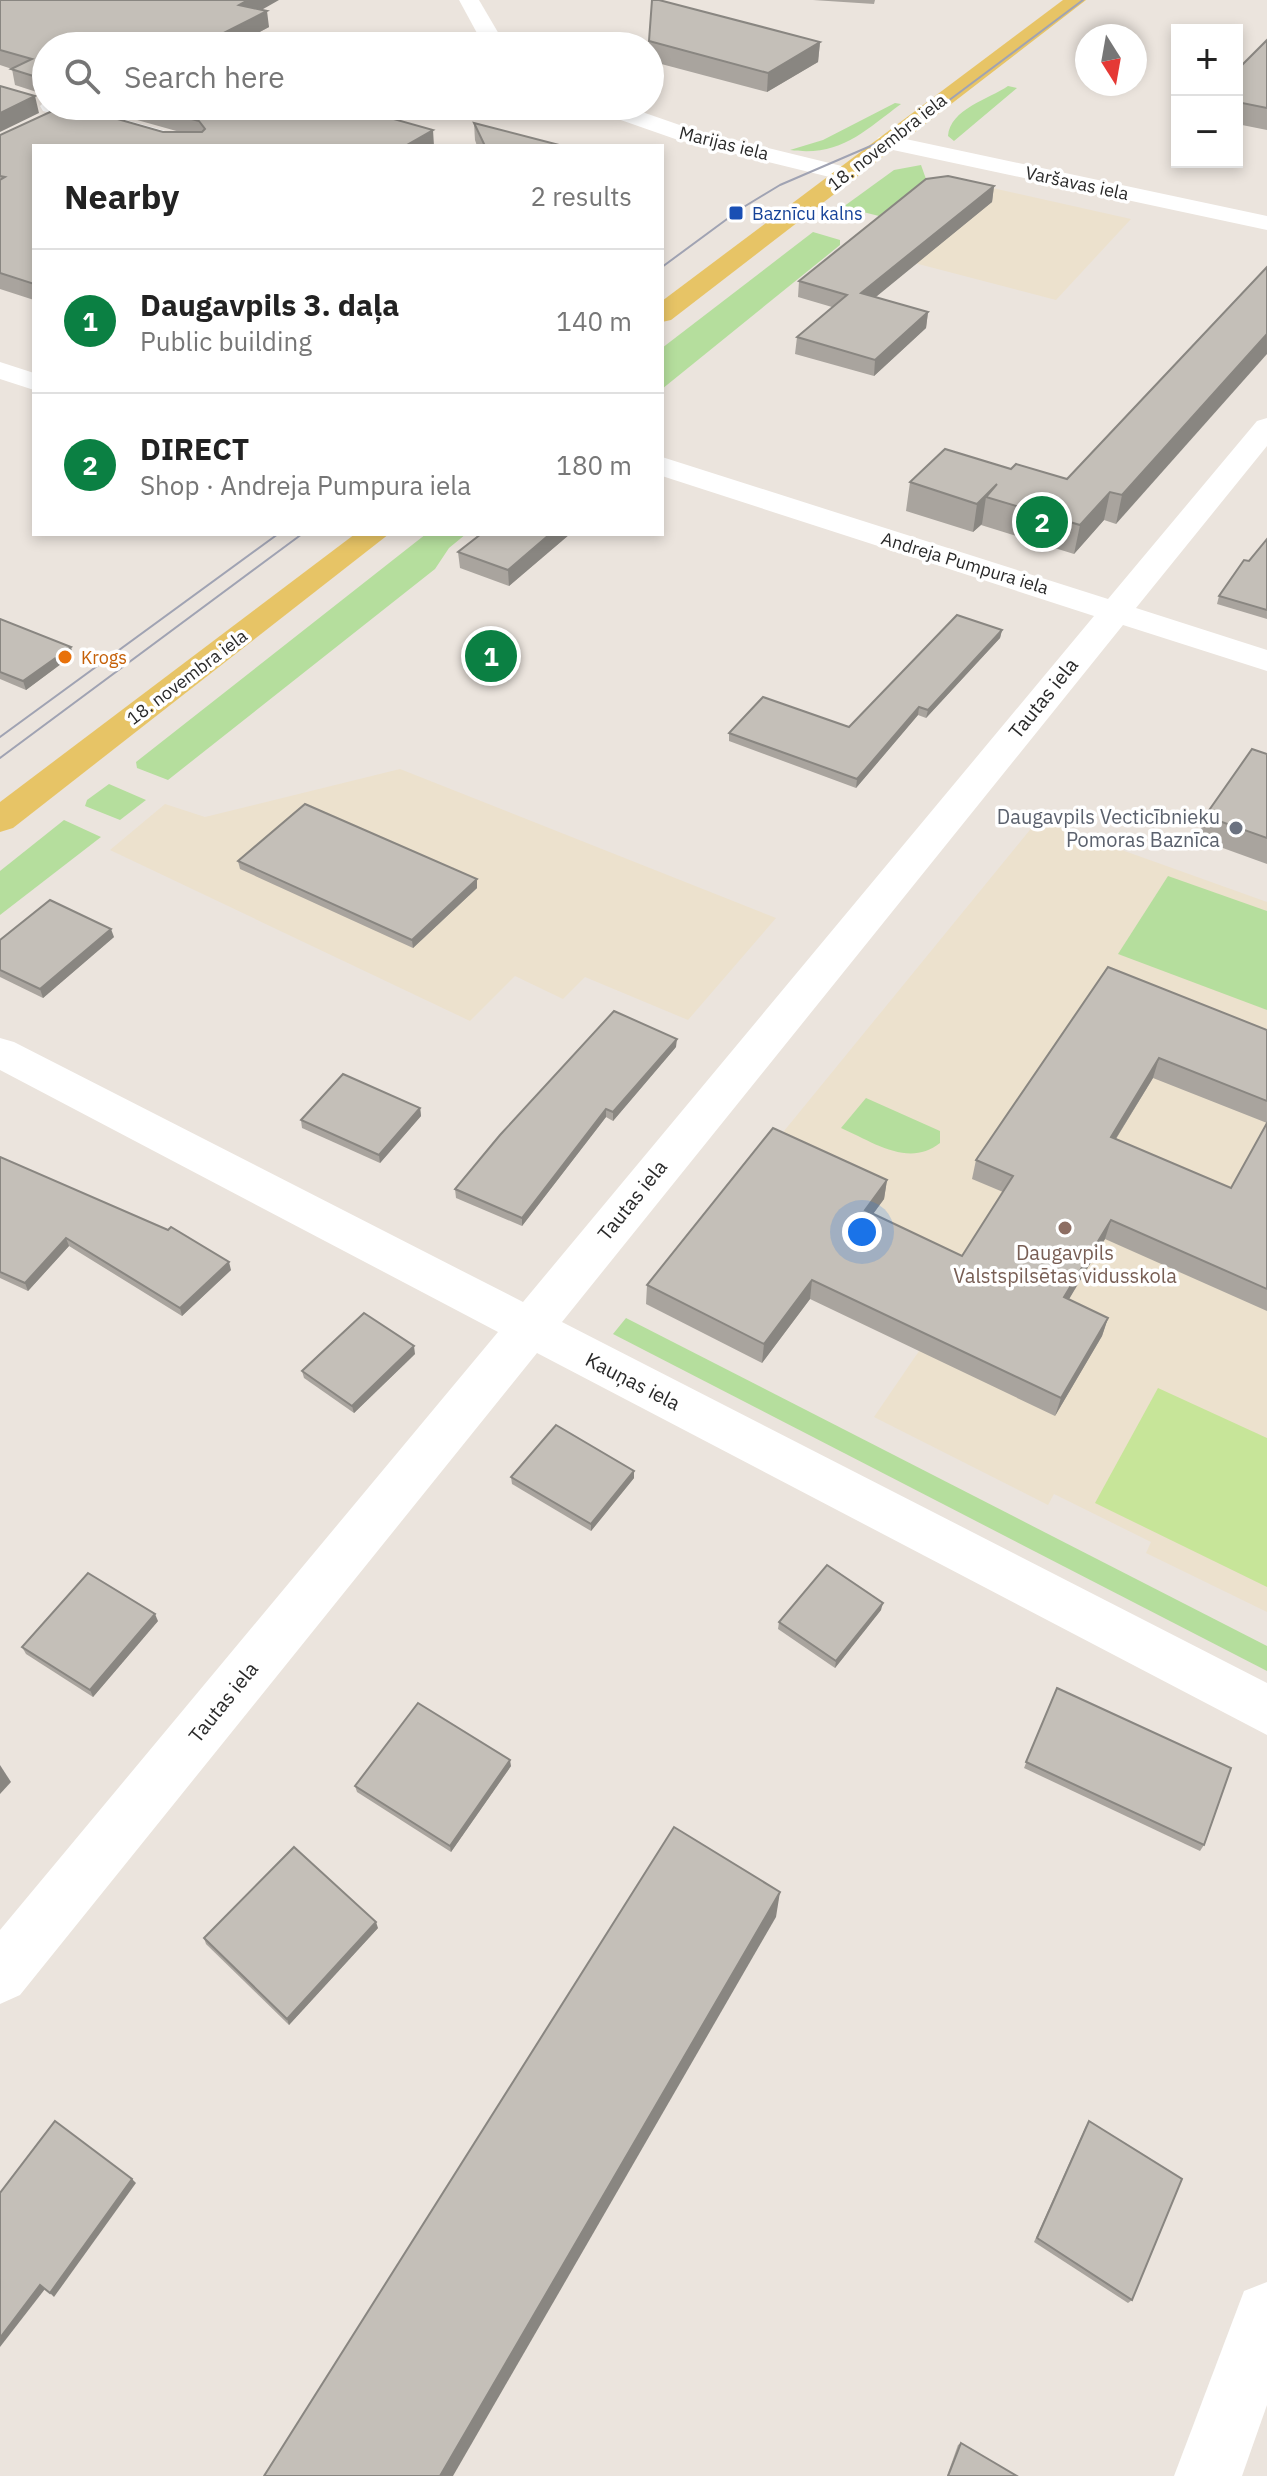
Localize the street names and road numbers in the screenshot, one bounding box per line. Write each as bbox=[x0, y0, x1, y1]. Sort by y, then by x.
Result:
street label: 18. novembra iela bbox=[823, 88, 951, 196]
street label: Marijas iela bbox=[677, 121, 771, 165]
street label: Varšavas iela bbox=[1023, 161, 1131, 205]
street label: Andreja Pumpura iela bbox=[879, 527, 1052, 600]
street label: 18. novembra iela bbox=[122, 624, 252, 730]
street label: Tautas iela bbox=[1002, 652, 1084, 744]
street label: Tautas iela bbox=[591, 1154, 673, 1246]
street label: Kauņas iela bbox=[581, 1346, 685, 1417]
street label: Tautas iela bbox=[182, 1656, 264, 1748]

